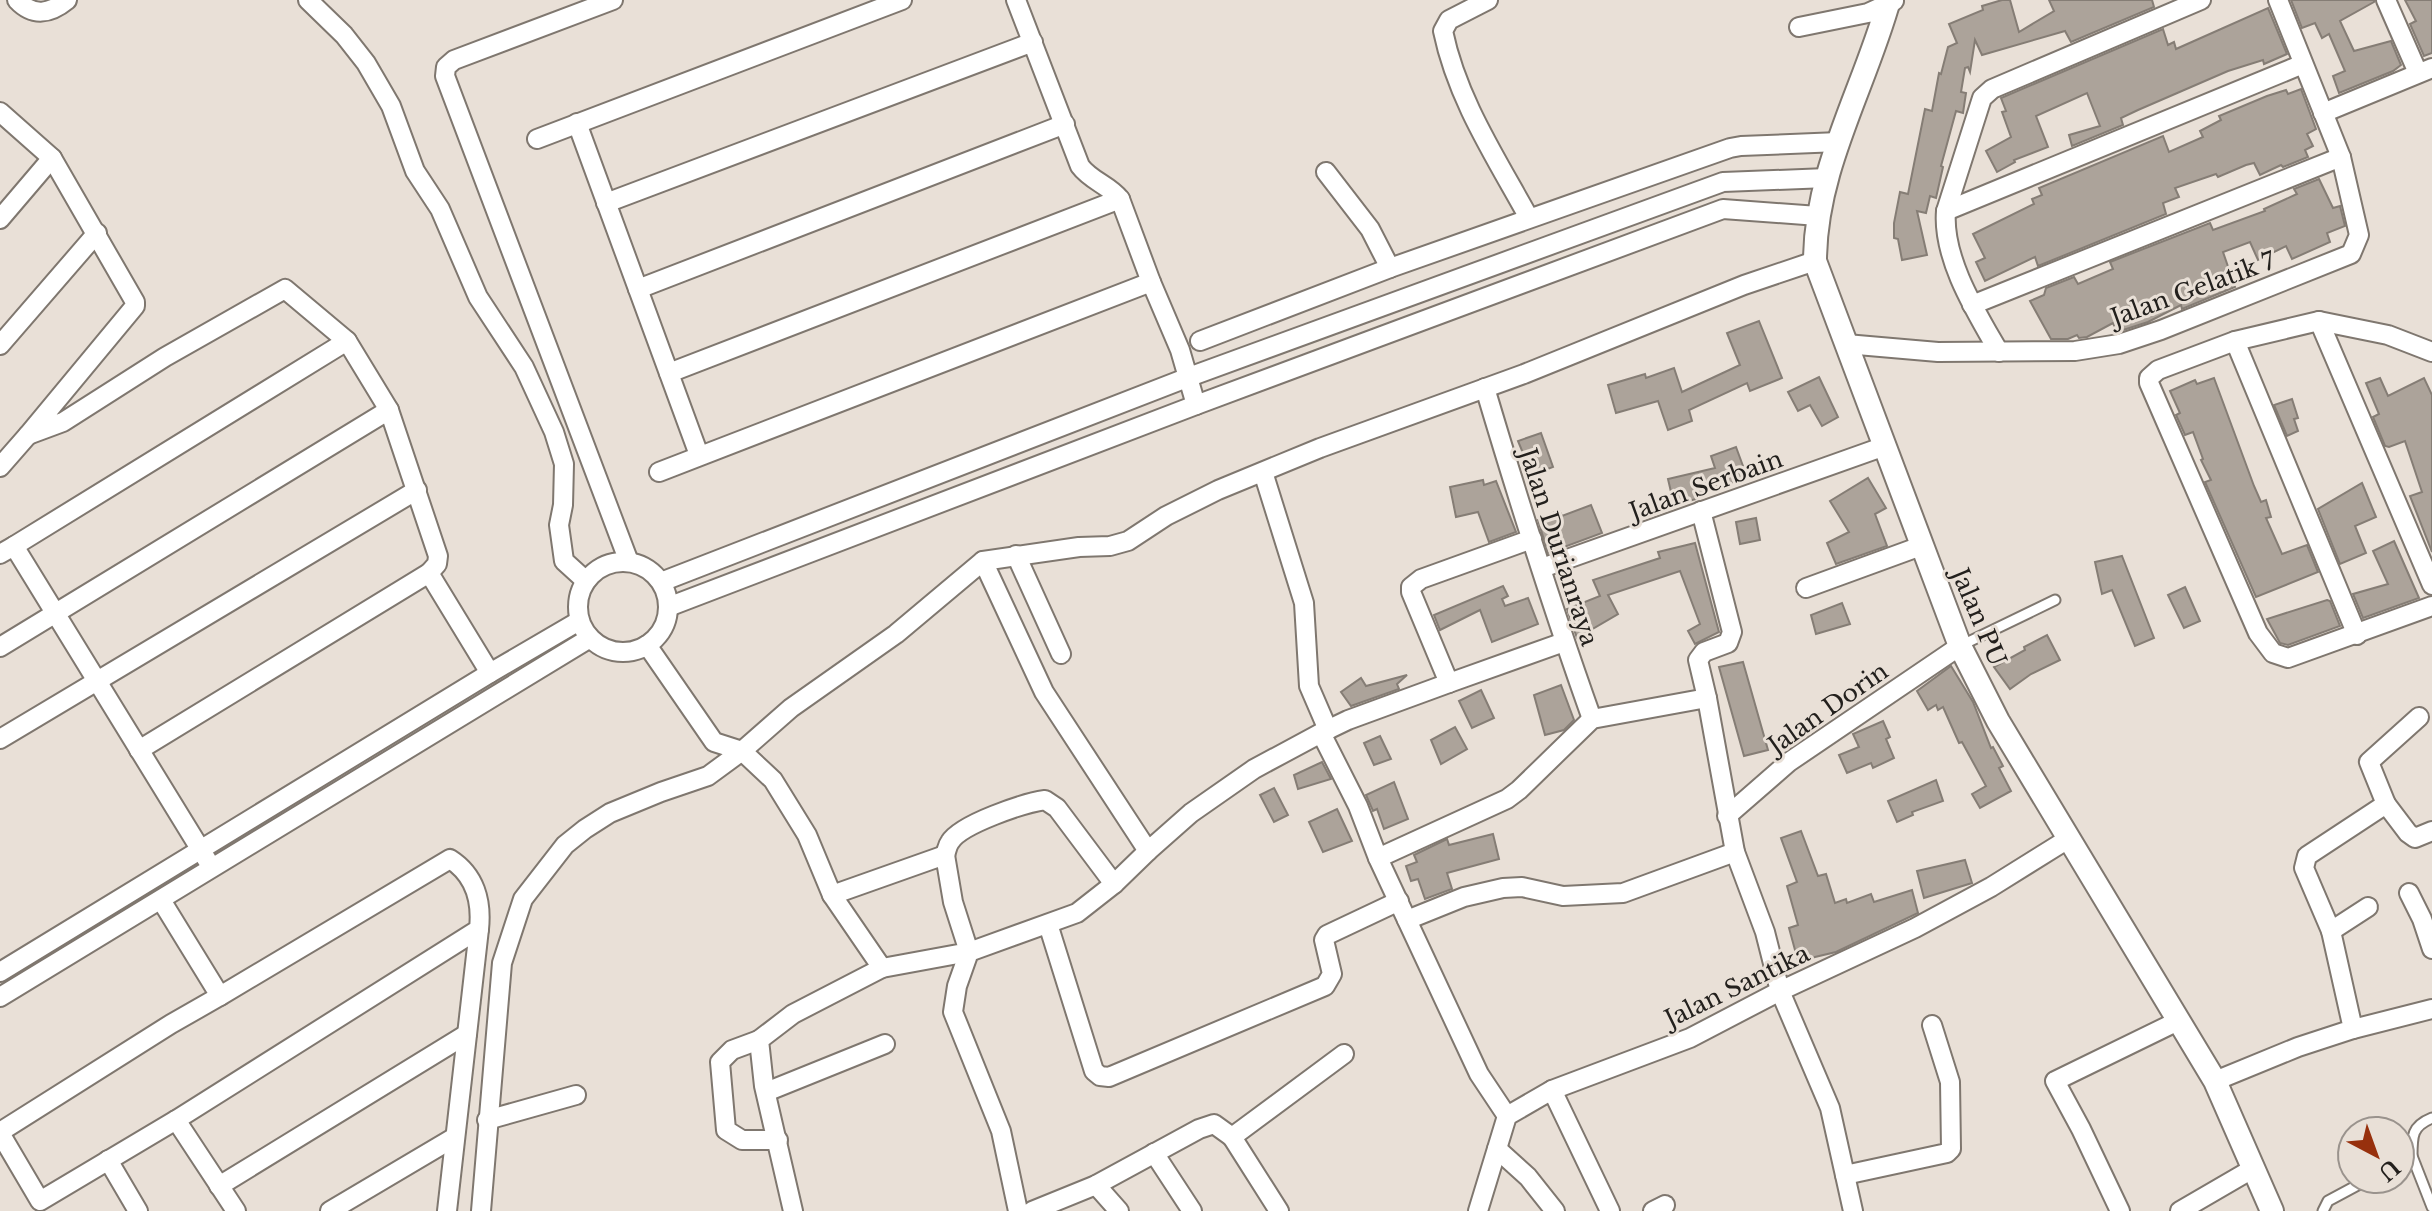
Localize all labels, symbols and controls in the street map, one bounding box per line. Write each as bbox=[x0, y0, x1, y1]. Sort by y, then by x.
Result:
street label: Jalan Gelatik 7 bbox=[2104, 245, 2280, 333]
street label: Jalan Durianraya bbox=[1512, 442, 1605, 650]
street label: Jalan Serbain bbox=[1623, 444, 1787, 527]
street label: Jalan PU bbox=[1944, 561, 2013, 670]
street label: Jalan Dorin bbox=[1760, 656, 1893, 762]
street label: Jalan Santika bbox=[1657, 938, 1815, 1035]
north arrow bbox=[2336, 1115, 2416, 1195]
text: U bbox=[2372, 1153, 2405, 1187]

